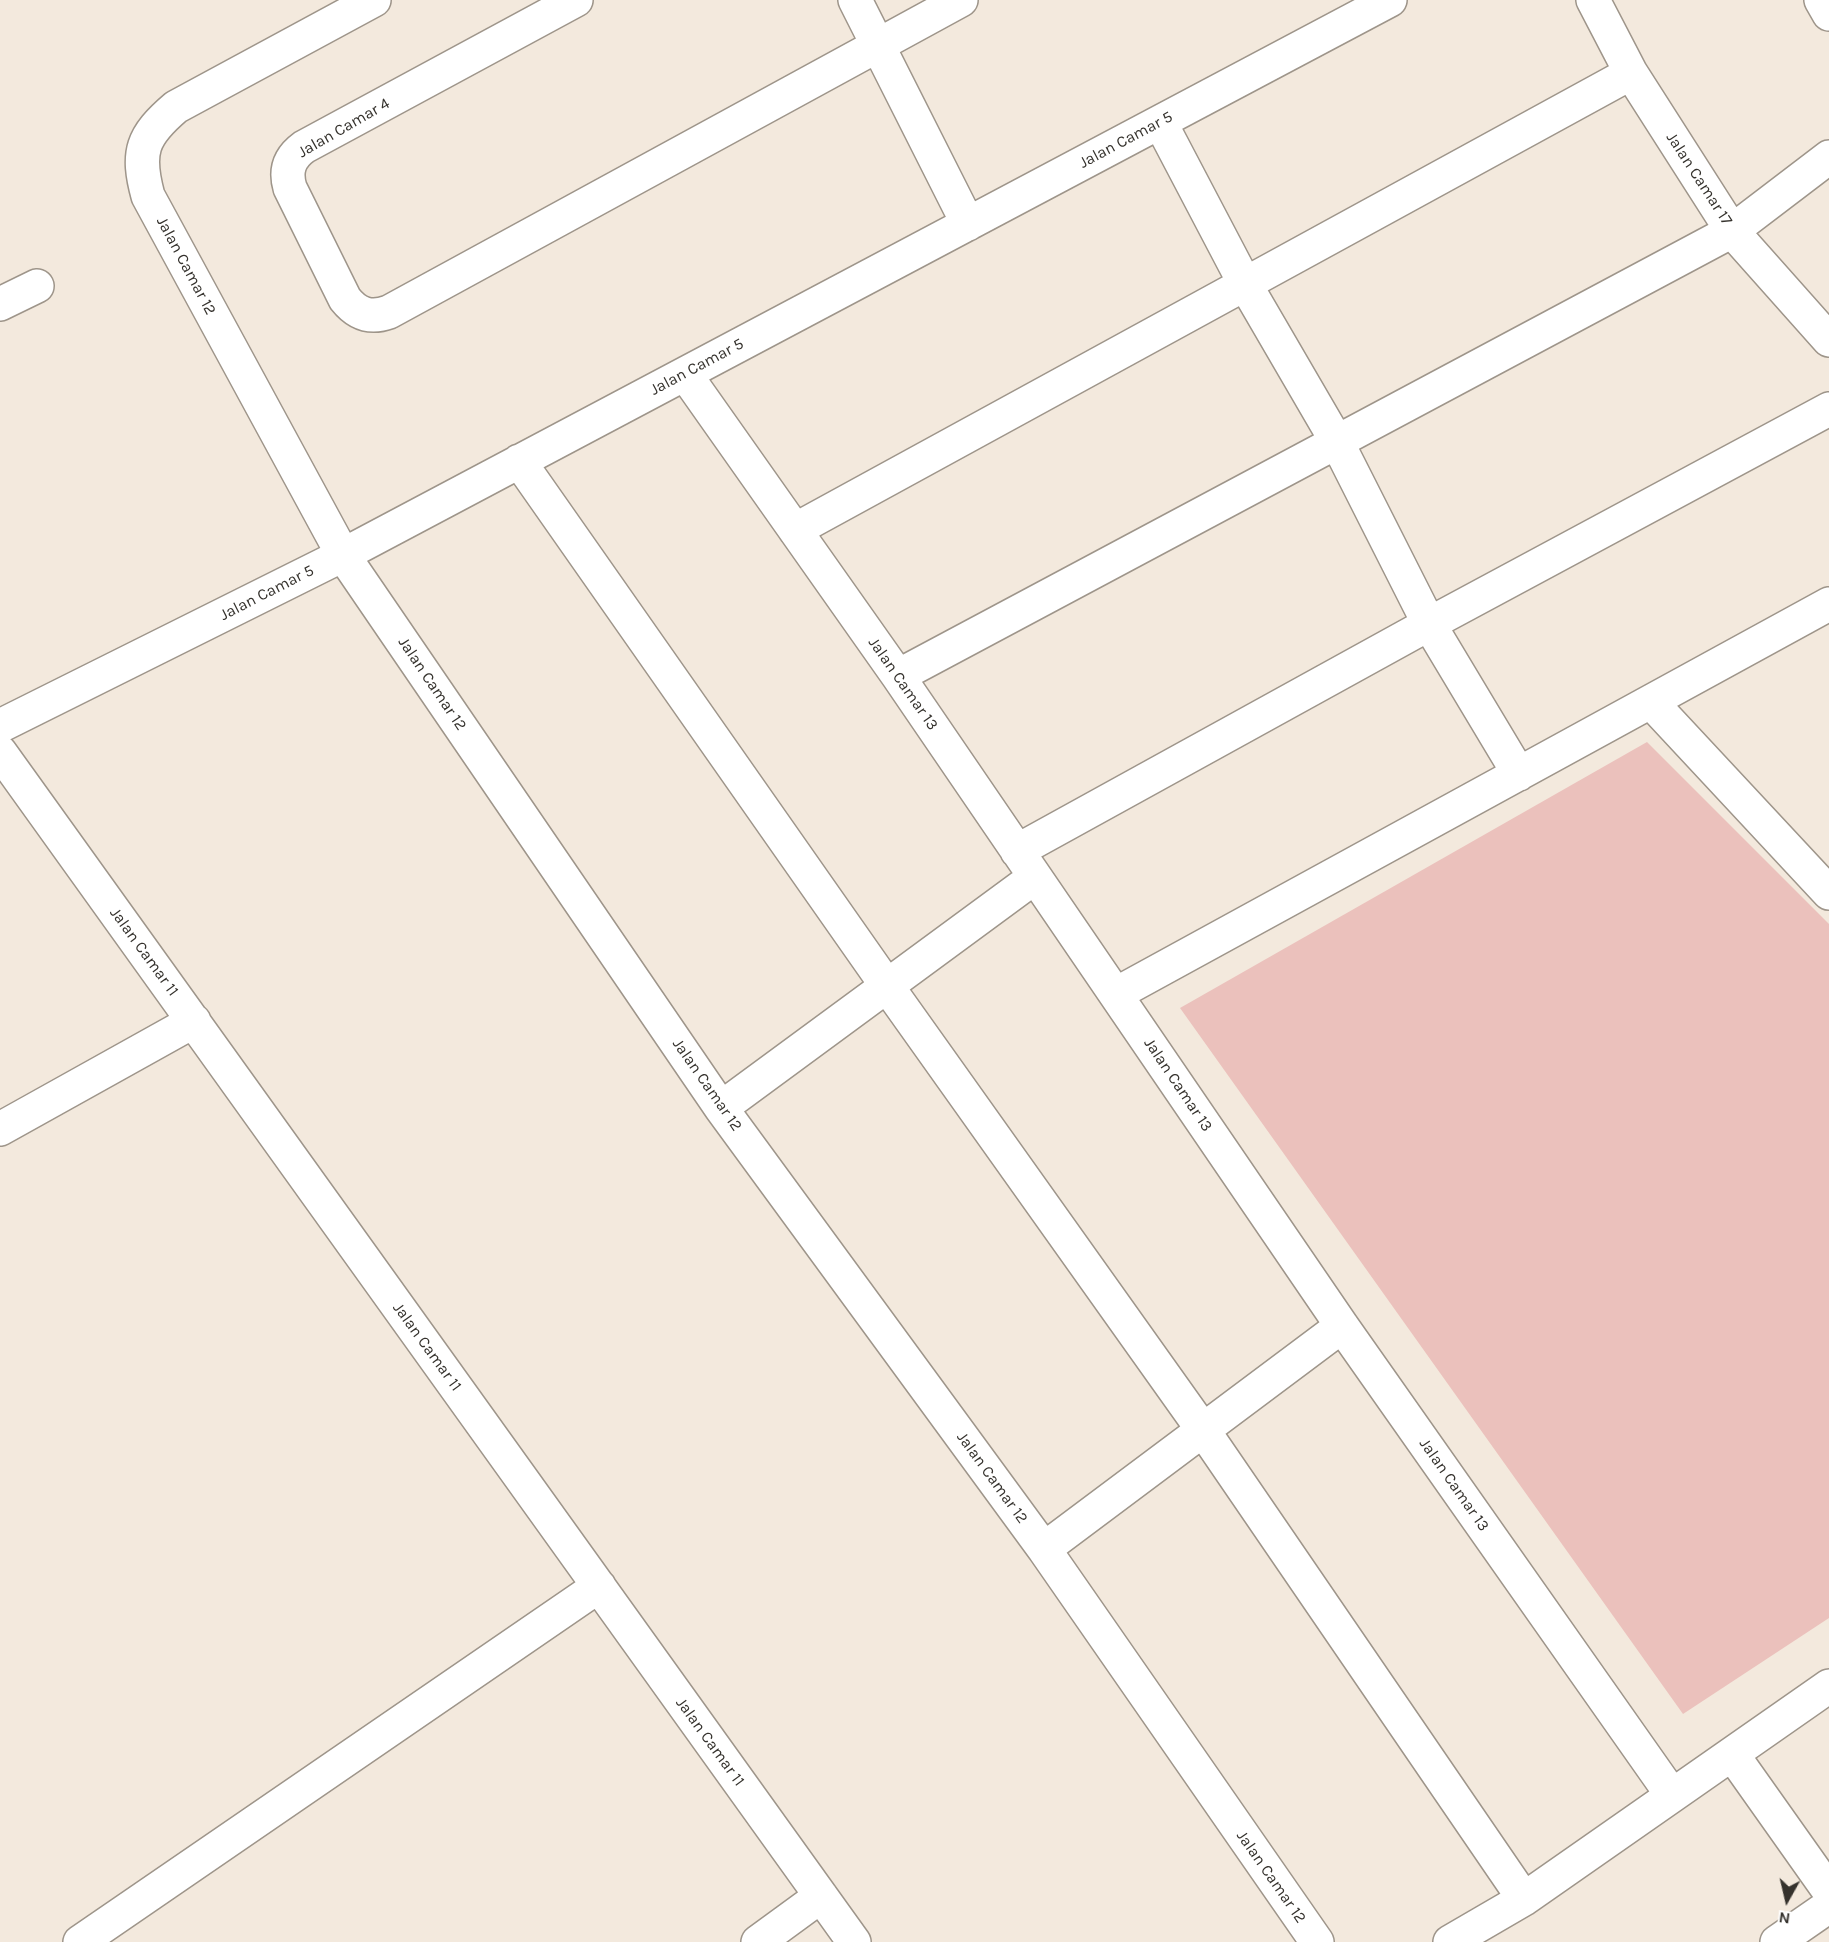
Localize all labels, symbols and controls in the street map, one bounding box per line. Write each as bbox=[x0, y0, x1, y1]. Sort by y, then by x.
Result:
street label: Jalan Camar 4 bbox=[295, 94, 393, 162]
street label: Jalan Camar 5 bbox=[1076, 107, 1176, 173]
street label: Jalan Camar 17 bbox=[1662, 129, 1736, 229]
street label: Jalan Camar 12 bbox=[152, 214, 220, 318]
street label: Jalan Camar 5 bbox=[647, 334, 747, 400]
street label: Jalan Camar 5 bbox=[217, 561, 317, 625]
street label: Jalan Camar 12 bbox=[394, 634, 470, 734]
street label: Jalan Camar 13 bbox=[864, 634, 942, 734]
street label: Jalan Camar 11 bbox=[106, 904, 182, 1000]
street label: Jalan Camar 12 bbox=[668, 1035, 746, 1135]
street label: Jalan Camar 13 bbox=[1140, 1035, 1216, 1135]
street label: Jalan Camar 11 bbox=[389, 1299, 465, 1395]
street label: Jalan Camar 12 bbox=[952, 1428, 1032, 1528]
street label: Jalan Camar 13 bbox=[1415, 1435, 1493, 1535]
street label: Jalan Camar 11 bbox=[672, 1694, 748, 1790]
street label: Jalan Camar 12 bbox=[1232, 1827, 1310, 1927]
north arrow bbox=[1757, 1870, 1817, 1930]
text: N bbox=[1777, 1908, 1791, 1929]

